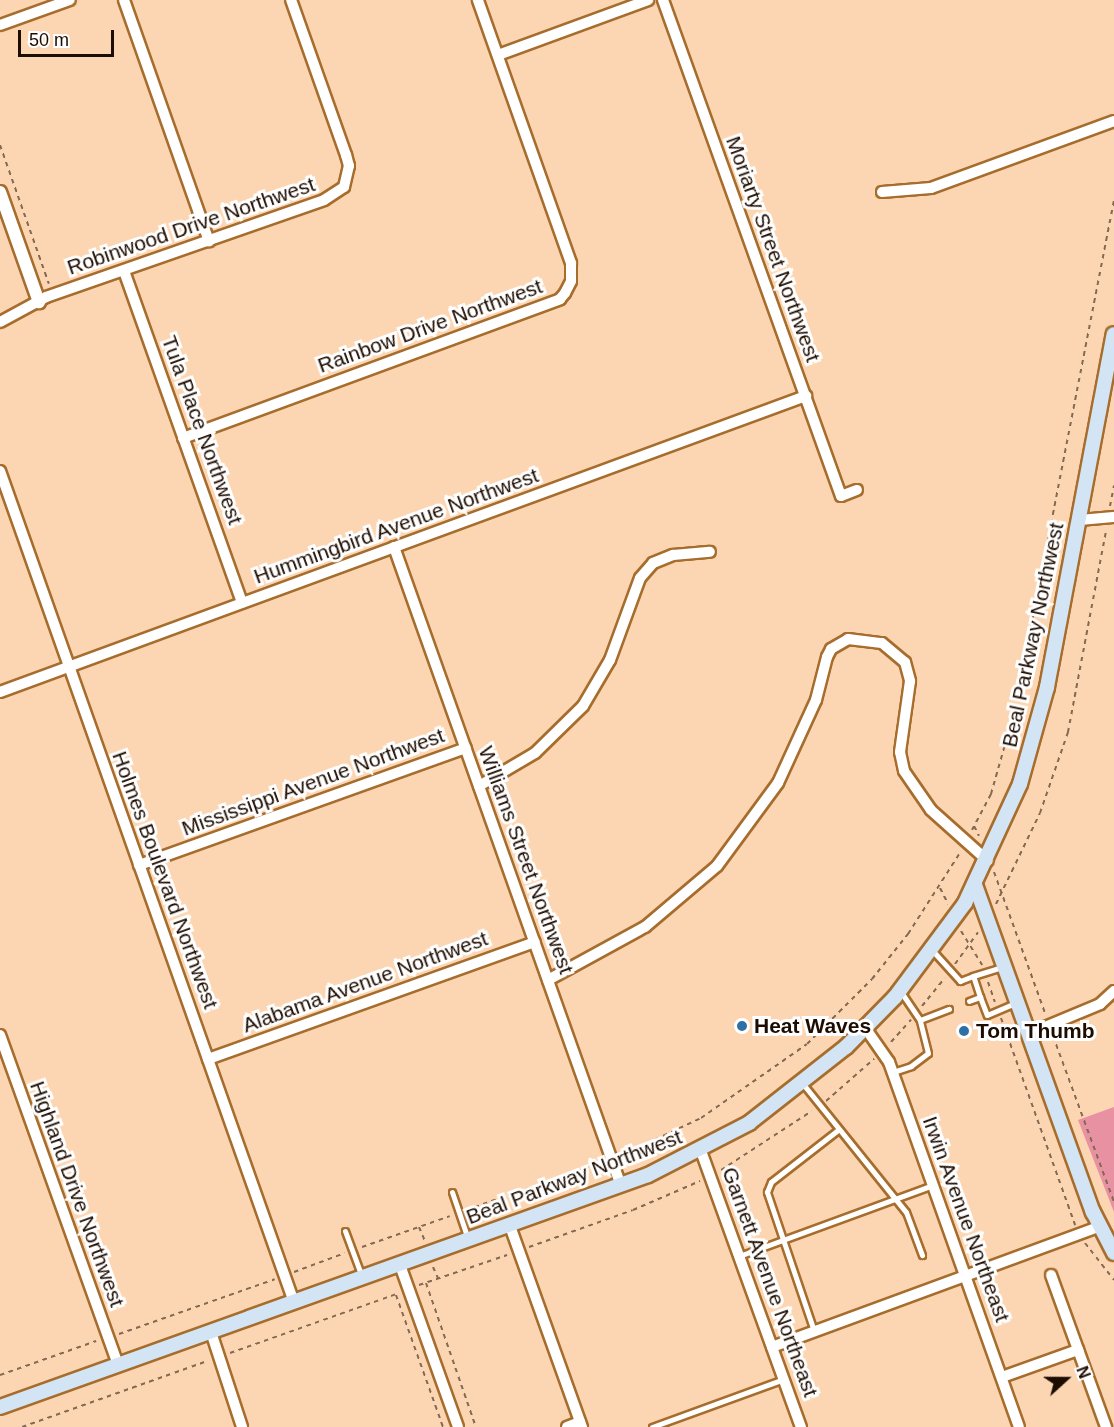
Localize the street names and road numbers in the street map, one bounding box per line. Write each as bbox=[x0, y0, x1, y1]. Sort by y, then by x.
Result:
street label: Moriarty Street Northwest bbox=[720, 133, 826, 365]
street label: Robinwood Drive Northwest bbox=[64, 172, 318, 280]
street label: Rainbow Drive Northwest bbox=[314, 274, 546, 378]
street label: Tula Place Northwest bbox=[156, 332, 248, 528]
street label: Hummingbird Avenue Northwest bbox=[250, 463, 542, 589]
street label: Beal Parkway Northwest bbox=[997, 521, 1069, 749]
street label: Mississippi Avenue Northwest bbox=[178, 723, 448, 841]
street label: Williams Street Northwest bbox=[473, 743, 579, 977]
street label: Holmes Boulevard Northwest bbox=[107, 748, 223, 1012]
street label: Alabama Avenue Northwest bbox=[239, 926, 491, 1038]
street label: Highland Drive Northwest bbox=[24, 1078, 130, 1310]
street label: Irwin Avenue Northeast bbox=[917, 1112, 1015, 1326]
street label: Beal Parkway Northwest bbox=[463, 1124, 685, 1230]
street label: Garnett Avenue Northeast bbox=[717, 1163, 823, 1401]

